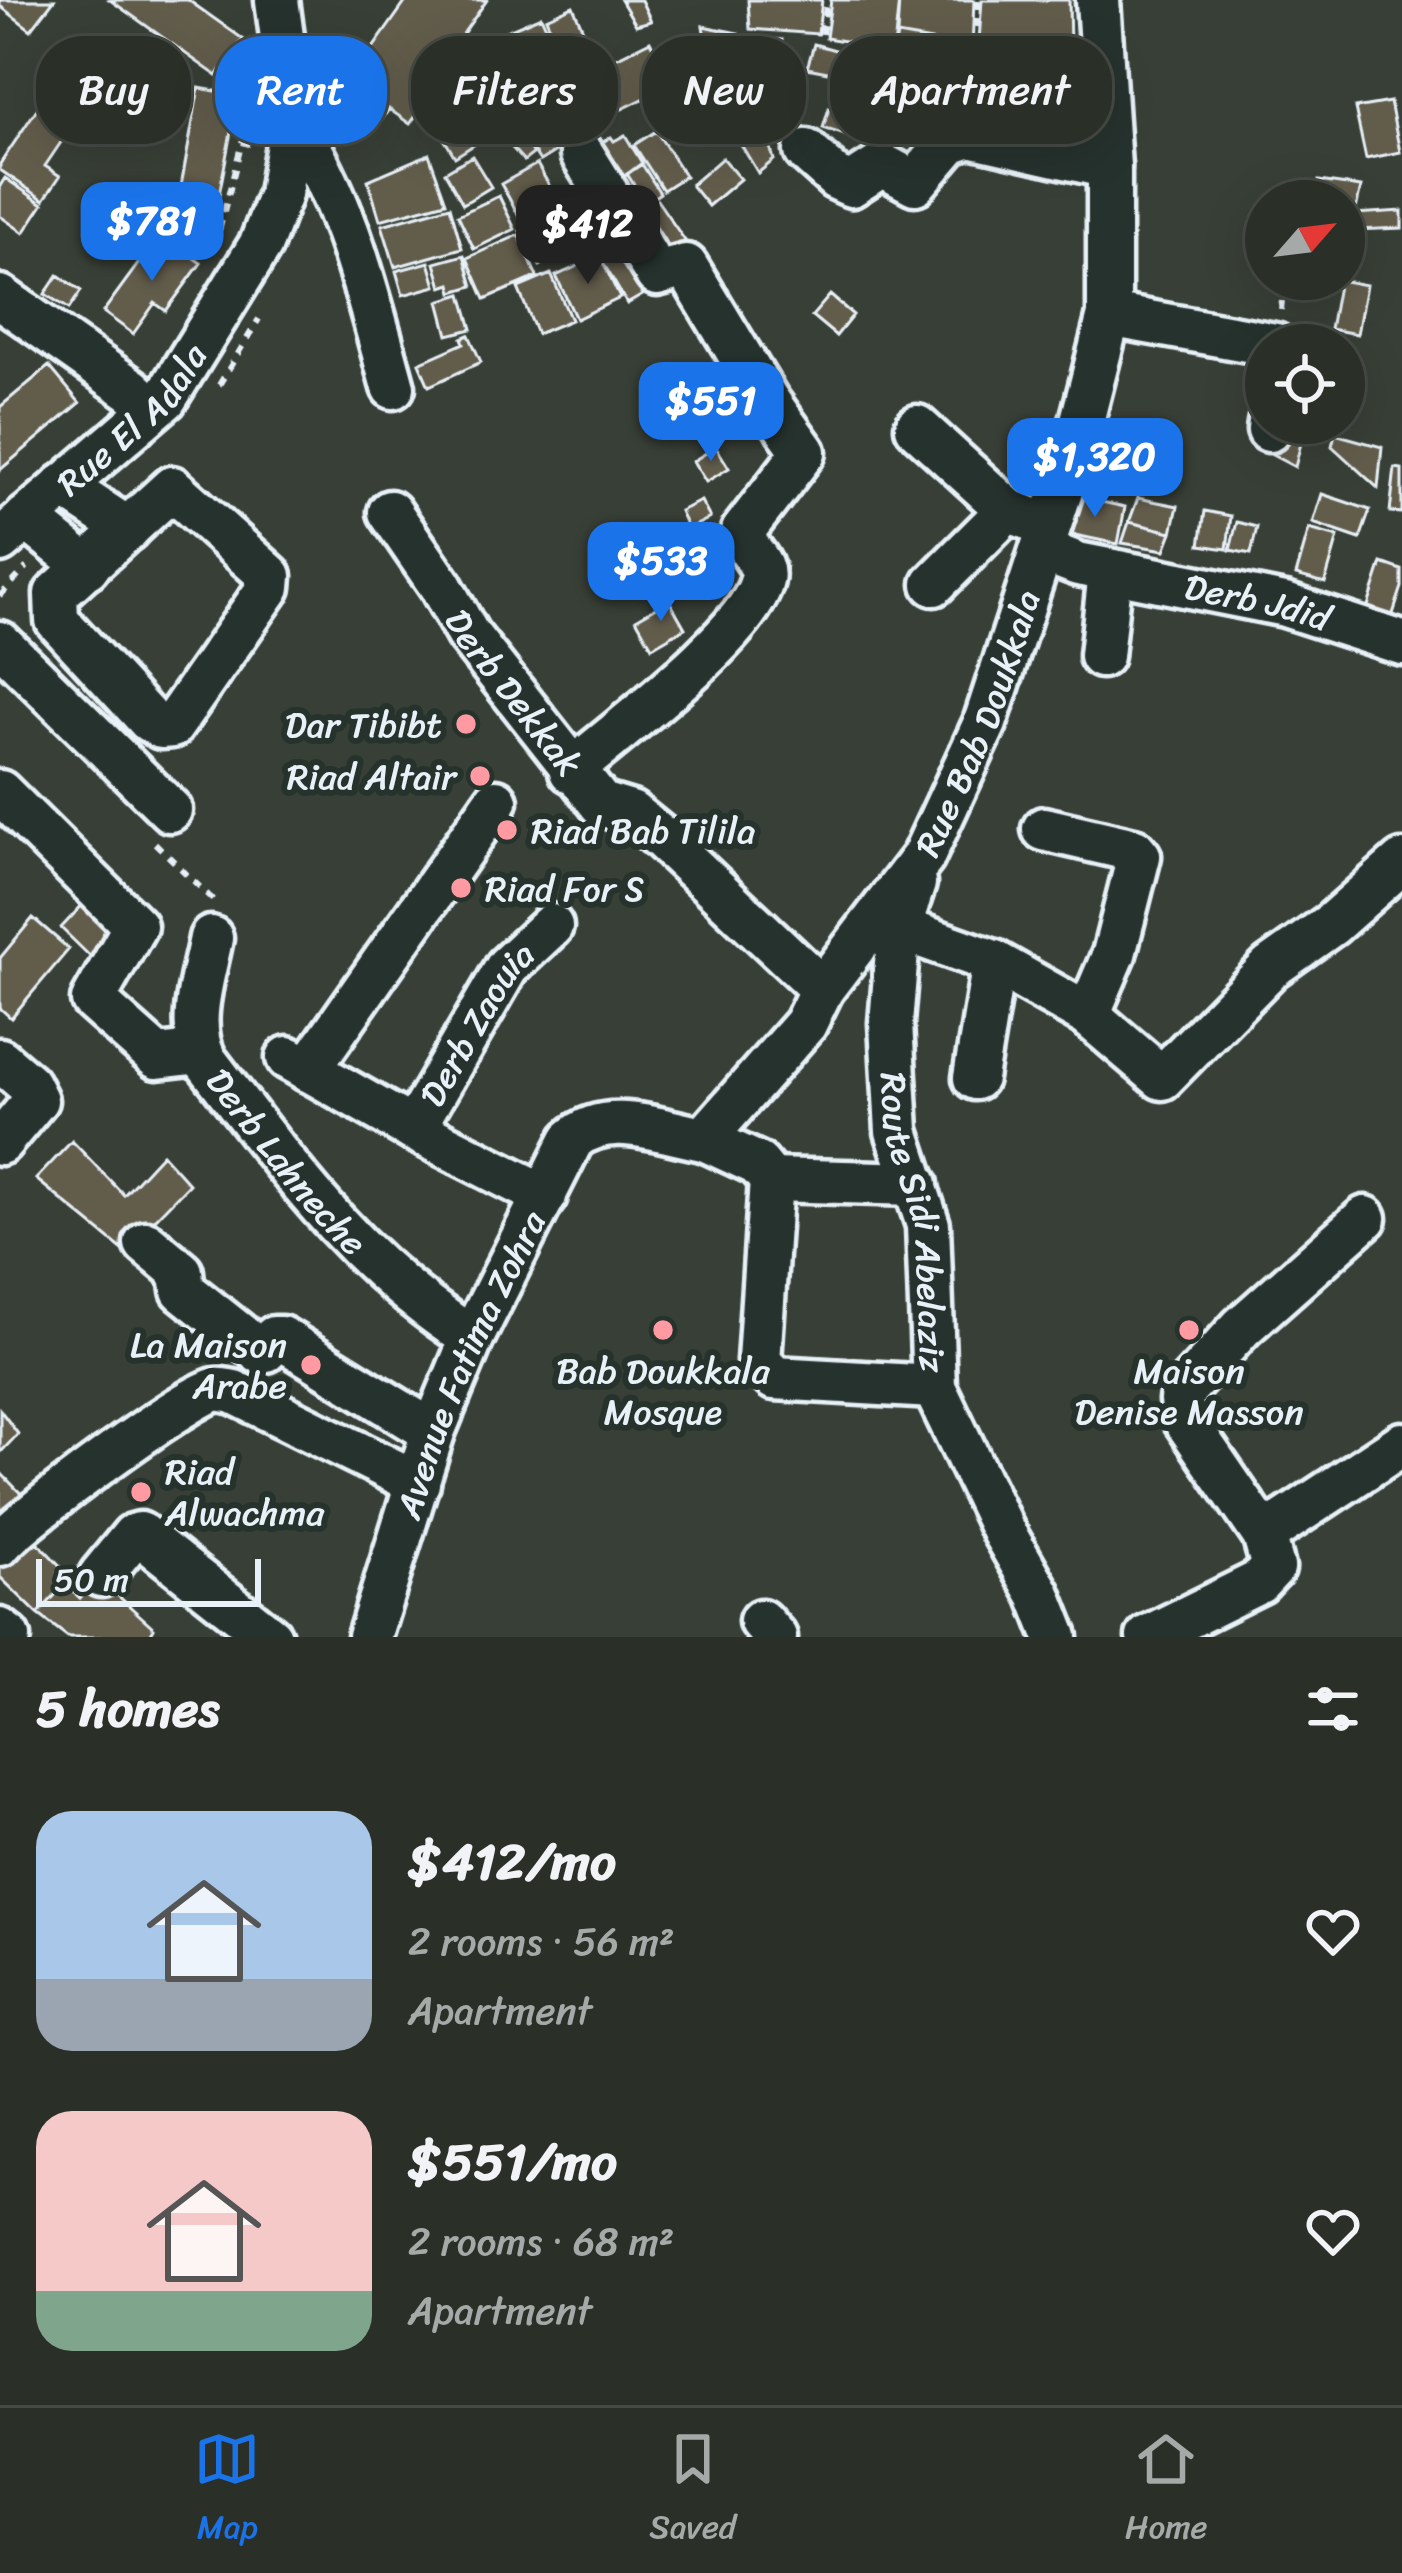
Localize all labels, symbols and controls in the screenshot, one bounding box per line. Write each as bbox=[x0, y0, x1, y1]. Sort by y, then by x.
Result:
chip: Buy bbox=[36, 36, 191, 144]
chip: Rent bbox=[215, 36, 387, 144]
chip: Filters bbox=[411, 36, 618, 144]
chip: New bbox=[642, 36, 806, 144]
chip: Apartment bbox=[830, 36, 1112, 144]
north arrow bbox=[1245, 180, 1365, 300]
map controls bbox=[1245, 180, 1365, 444]
pin: $781 bbox=[81, 182, 223, 284]
pin: $412 bbox=[517, 185, 659, 287]
text: $781 bbox=[108, 186, 196, 255]
text: $412 bbox=[543, 189, 633, 258]
button: locate bbox=[1245, 324, 1365, 444]
street label: Rue El Adala bbox=[41, 330, 226, 513]
pin: $551 bbox=[640, 362, 782, 464]
text: $551 bbox=[666, 366, 756, 435]
pin: $1,320 bbox=[997, 418, 1193, 520]
text: $1,320 bbox=[1034, 422, 1156, 491]
pin: $533 bbox=[590, 522, 732, 624]
text: $533 bbox=[615, 526, 707, 595]
street label: Derb Jdid bbox=[1179, 555, 1342, 652]
street label: Rue Bab Doukkala bbox=[896, 581, 1060, 868]
street label: Derb Dekkak bbox=[426, 597, 599, 791]
place label: Dar Tibibt bbox=[285, 693, 442, 757]
marker: Dar Tibibt bbox=[453, 711, 479, 737]
place label: Riad Altair bbox=[287, 745, 458, 809]
marker: Riad Altair bbox=[467, 763, 493, 789]
place label: Riad Bab Tilila bbox=[531, 799, 755, 863]
marker: Riad Bab Tilila bbox=[494, 817, 520, 843]
place label: Riad For S bbox=[485, 857, 644, 921]
marker: Riad For S bbox=[448, 875, 474, 901]
street label: Derb Zaouia bbox=[401, 925, 550, 1119]
street label: Derb Lahneche bbox=[188, 1054, 383, 1272]
street label: Route Sidi Abelaziz bbox=[861, 1071, 964, 1375]
street label: Avenue Fatima Zohra bbox=[376, 1198, 565, 1528]
place label: La Maison Arabe bbox=[130, 1313, 287, 1418]
marker: Bab Doukkala Mosque bbox=[650, 1317, 676, 1343]
marker: Maison Denise Masson bbox=[1176, 1317, 1202, 1343]
place label: Bab Doukkala Mosque bbox=[556, 1339, 771, 1444]
place label: Maison Denise Masson bbox=[1074, 1339, 1304, 1444]
marker: La Maison Arabe bbox=[298, 1352, 324, 1378]
place label: Riad Alwachma bbox=[164, 1440, 325, 1545]
marker: Riad Alwachma bbox=[128, 1479, 154, 1505]
text: 50 m bbox=[54, 1551, 129, 1609]
scale bar bbox=[36, 1553, 261, 1606]
text: 5 homes bbox=[36, 1664, 219, 1754]
icon: filters bbox=[1300, 1676, 1366, 1742]
text: $412/mo bbox=[408, 1817, 616, 1907]
icon: home bbox=[132, 1859, 276, 2003]
icon: heart bbox=[1300, 1898, 1366, 1964]
text: 2 rooms · 56 m² bbox=[408, 1907, 674, 1976]
text: Apartment bbox=[408, 1976, 592, 2045]
text: $551/mo bbox=[408, 2117, 617, 2207]
icon: home bbox=[132, 2159, 276, 2303]
icon: heart bbox=[1300, 2198, 1366, 2264]
text: 2 rooms · 68 m² bbox=[408, 2207, 674, 2276]
text: Apartment bbox=[408, 2276, 592, 2345]
tab: Map bbox=[194, 2426, 260, 2556]
tab: Saved bbox=[649, 2426, 736, 2556]
tab: Home bbox=[1125, 2426, 1208, 2556]

